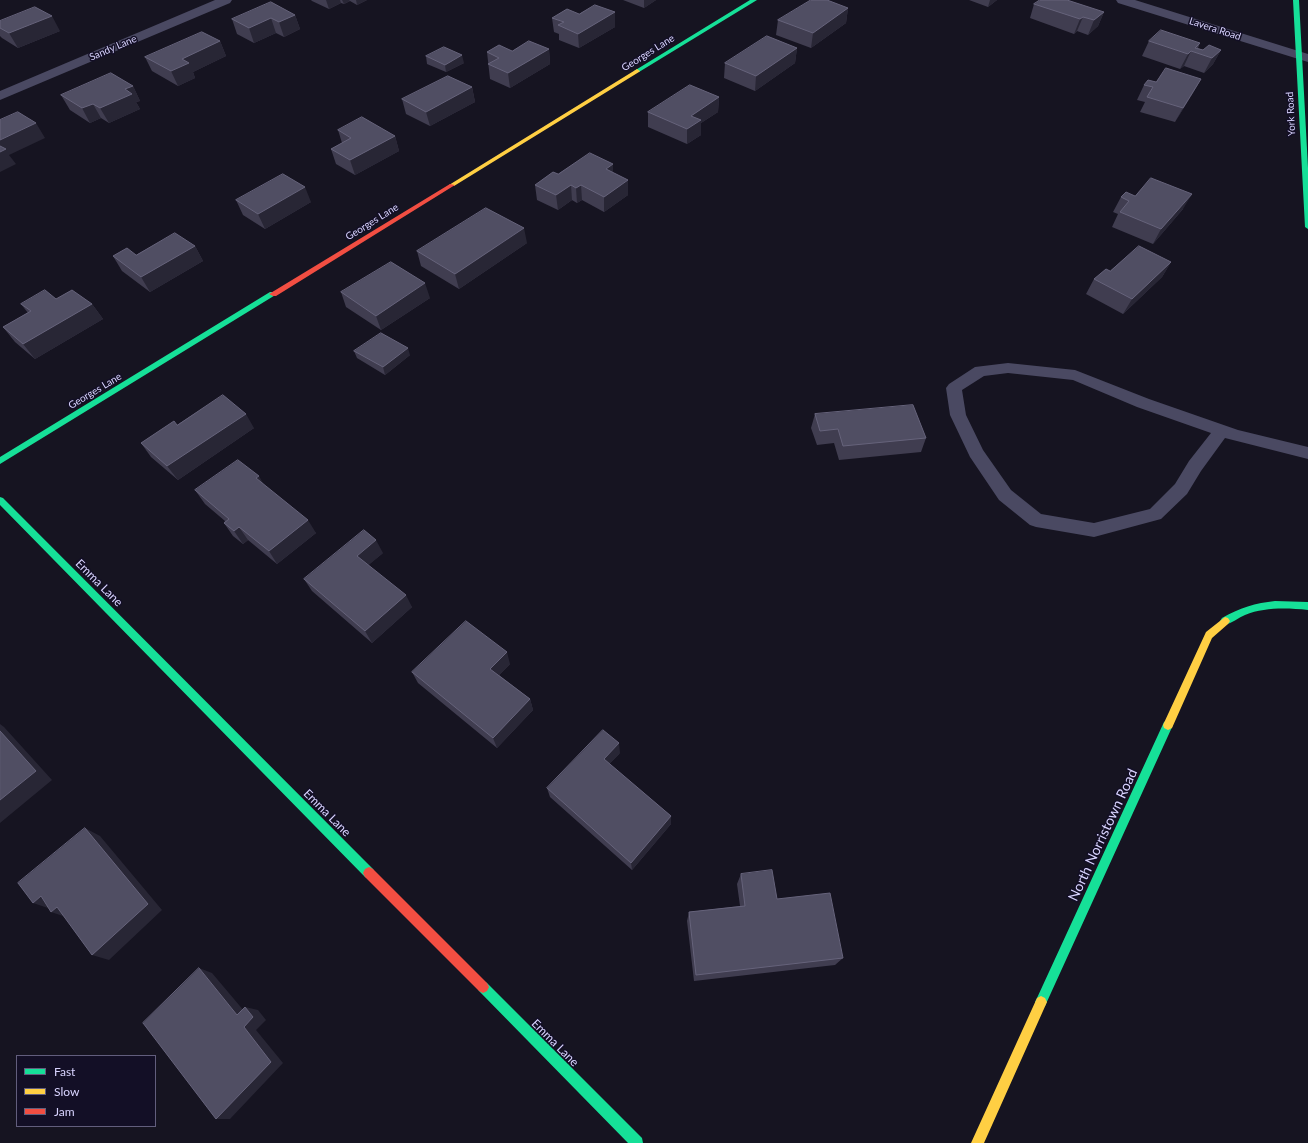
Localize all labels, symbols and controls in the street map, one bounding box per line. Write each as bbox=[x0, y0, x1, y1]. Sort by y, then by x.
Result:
street label: Lavera Road bbox=[1188, 15, 1242, 43]
street label: Georges Lane bbox=[619, 32, 677, 74]
street label: Sandy Lane bbox=[88, 33, 138, 63]
street label: York Road bbox=[1284, 92, 1298, 136]
street label: Georges Lane bbox=[343, 201, 401, 243]
street label: Georges Lane bbox=[66, 370, 124, 412]
street label: Emma Lane bbox=[72, 556, 126, 610]
street label: North Norristown Road bbox=[1065, 766, 1141, 904]
street label: Emma Lane bbox=[300, 786, 354, 840]
street label: Emma Lane bbox=[528, 1016, 582, 1070]
legend bbox=[16, 1055, 156, 1127]
text: Fast bbox=[54, 1064, 75, 1079]
text: Slow bbox=[54, 1084, 79, 1099]
text: Jam bbox=[54, 1104, 75, 1119]

